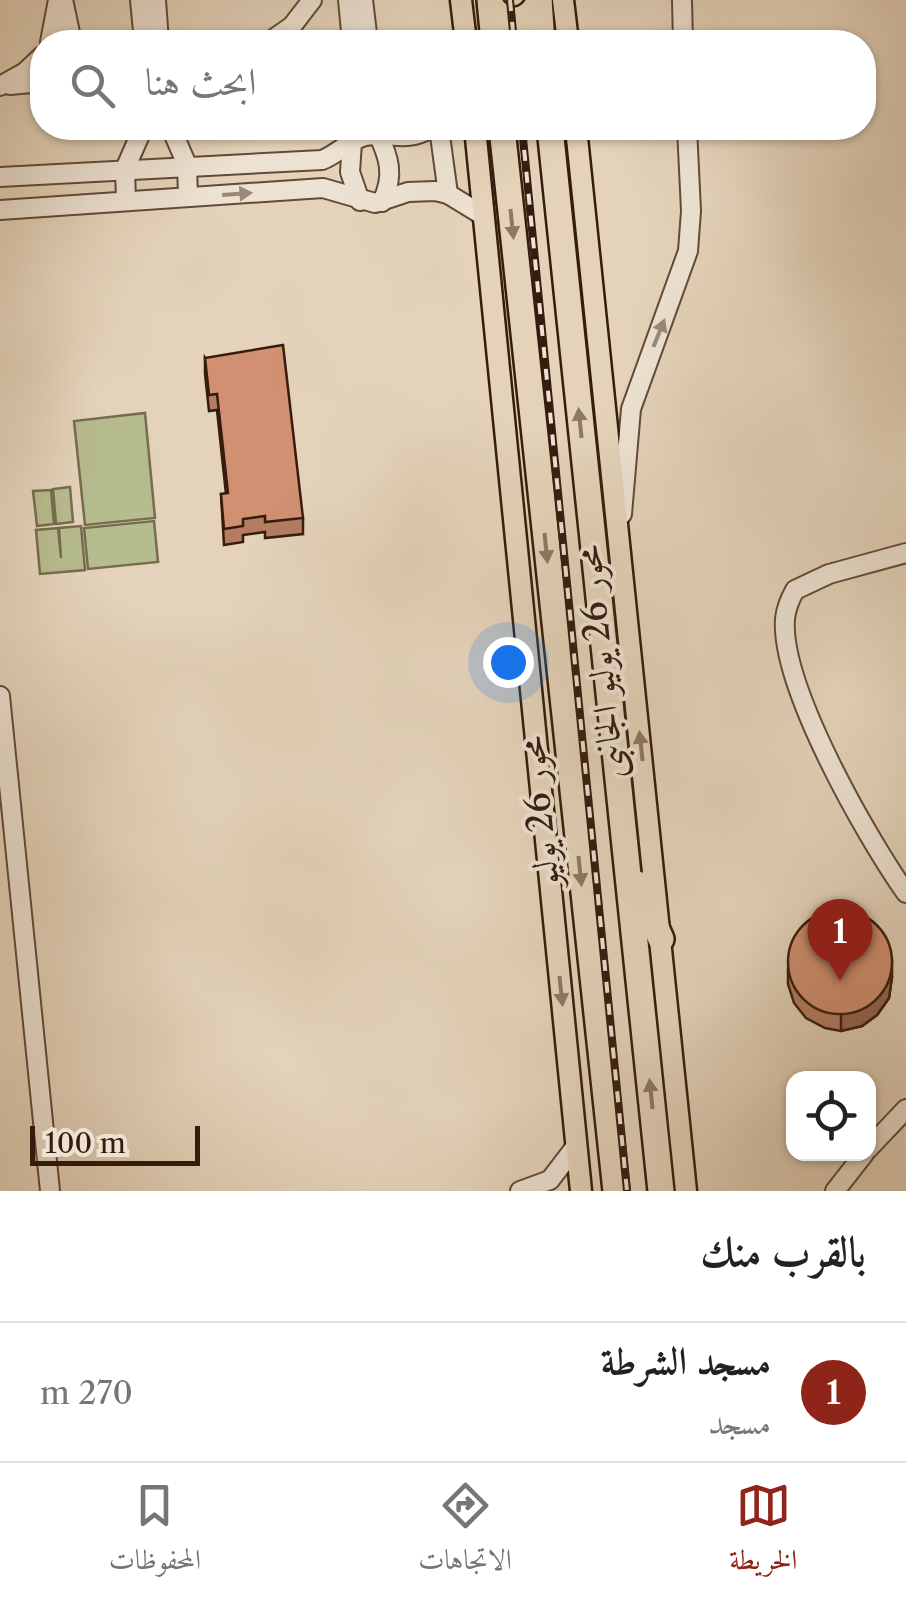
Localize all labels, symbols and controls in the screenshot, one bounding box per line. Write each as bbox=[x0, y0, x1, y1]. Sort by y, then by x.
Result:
search box bbox=[30, 30, 876, 140]
icon: search bbox=[65, 58, 120, 113]
text: ابحث هنا bbox=[145, 58, 256, 105]
one-way arrow bbox=[221, 186, 253, 202]
one-way arrow bbox=[504, 209, 520, 241]
one-way arrow bbox=[652, 317, 668, 347]
one-way arrow bbox=[572, 406, 588, 438]
one-way arrow bbox=[538, 532, 554, 564]
street label: محور 26 يوليو الجانبى bbox=[566, 543, 637, 781]
your location bbox=[483, 637, 534, 688]
one-way arrow bbox=[633, 729, 649, 761]
street label: محور 26 يوليو bbox=[509, 734, 569, 893]
one-way arrow bbox=[572, 855, 588, 887]
pin: 1 bbox=[808, 898, 872, 981]
one-way arrow bbox=[553, 975, 569, 1007]
map controls bbox=[786, 1071, 876, 1161]
button: locate bbox=[786, 1071, 876, 1161]
one-way arrow bbox=[643, 1078, 659, 1109]
scale bar bbox=[30, 1121, 200, 1166]
text: 100 m bbox=[45, 1126, 126, 1160]
text: بالقرب منك bbox=[700, 1225, 866, 1277]
text: مسجد الشرطة bbox=[601, 1337, 771, 1384]
text: 270 m bbox=[40, 1373, 133, 1412]
text: 1 bbox=[826, 1373, 841, 1412]
text: مسجد bbox=[708, 1403, 771, 1442]
tab: المحفوظات bbox=[109, 1478, 201, 1587]
tab: الاتجاهات bbox=[418, 1478, 512, 1587]
tab: الخريطة bbox=[729, 1478, 797, 1587]

